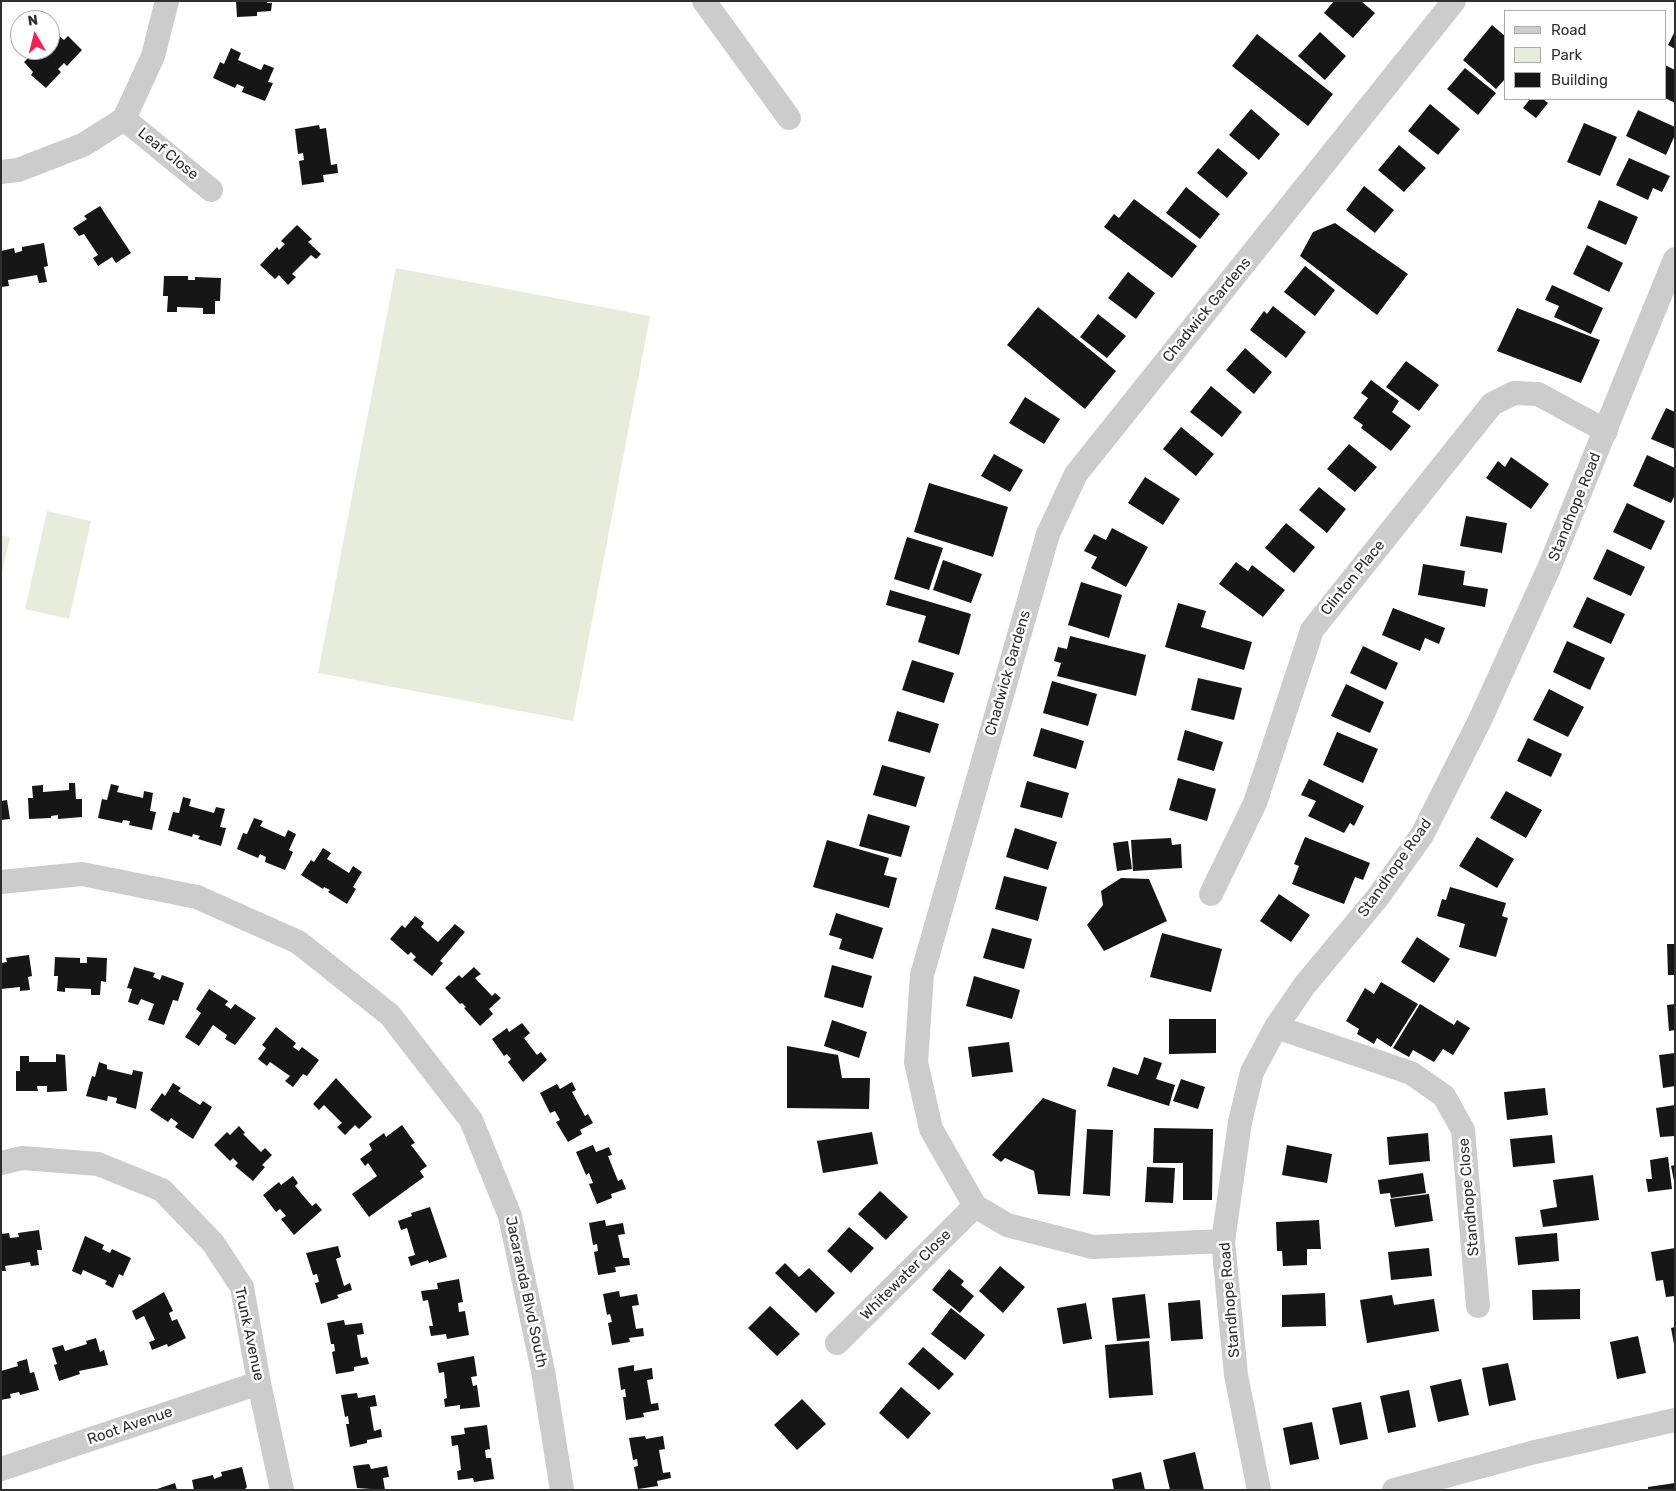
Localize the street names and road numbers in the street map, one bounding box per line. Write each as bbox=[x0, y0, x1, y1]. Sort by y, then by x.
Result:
street label: Leaf Close bbox=[134, 124, 202, 184]
street label: Chadwick Gardens bbox=[1159, 254, 1255, 366]
street label: Standhope Road bbox=[1545, 450, 1605, 564]
street label: Clinton Place bbox=[1317, 537, 1389, 619]
street label: Chadwick Gardens bbox=[981, 608, 1035, 738]
street label: Standhope Road bbox=[1354, 815, 1436, 921]
street label: Standhope Close bbox=[1455, 1137, 1483, 1257]
street label: Jacaranda Blvd South bbox=[501, 1215, 551, 1369]
street label: Whitewater Close bbox=[857, 1226, 955, 1324]
street label: Standhope Road bbox=[1216, 1242, 1244, 1358]
street label: Trunk Avenue bbox=[230, 1286, 268, 1382]
street label: Root Avenue bbox=[85, 1403, 175, 1449]

